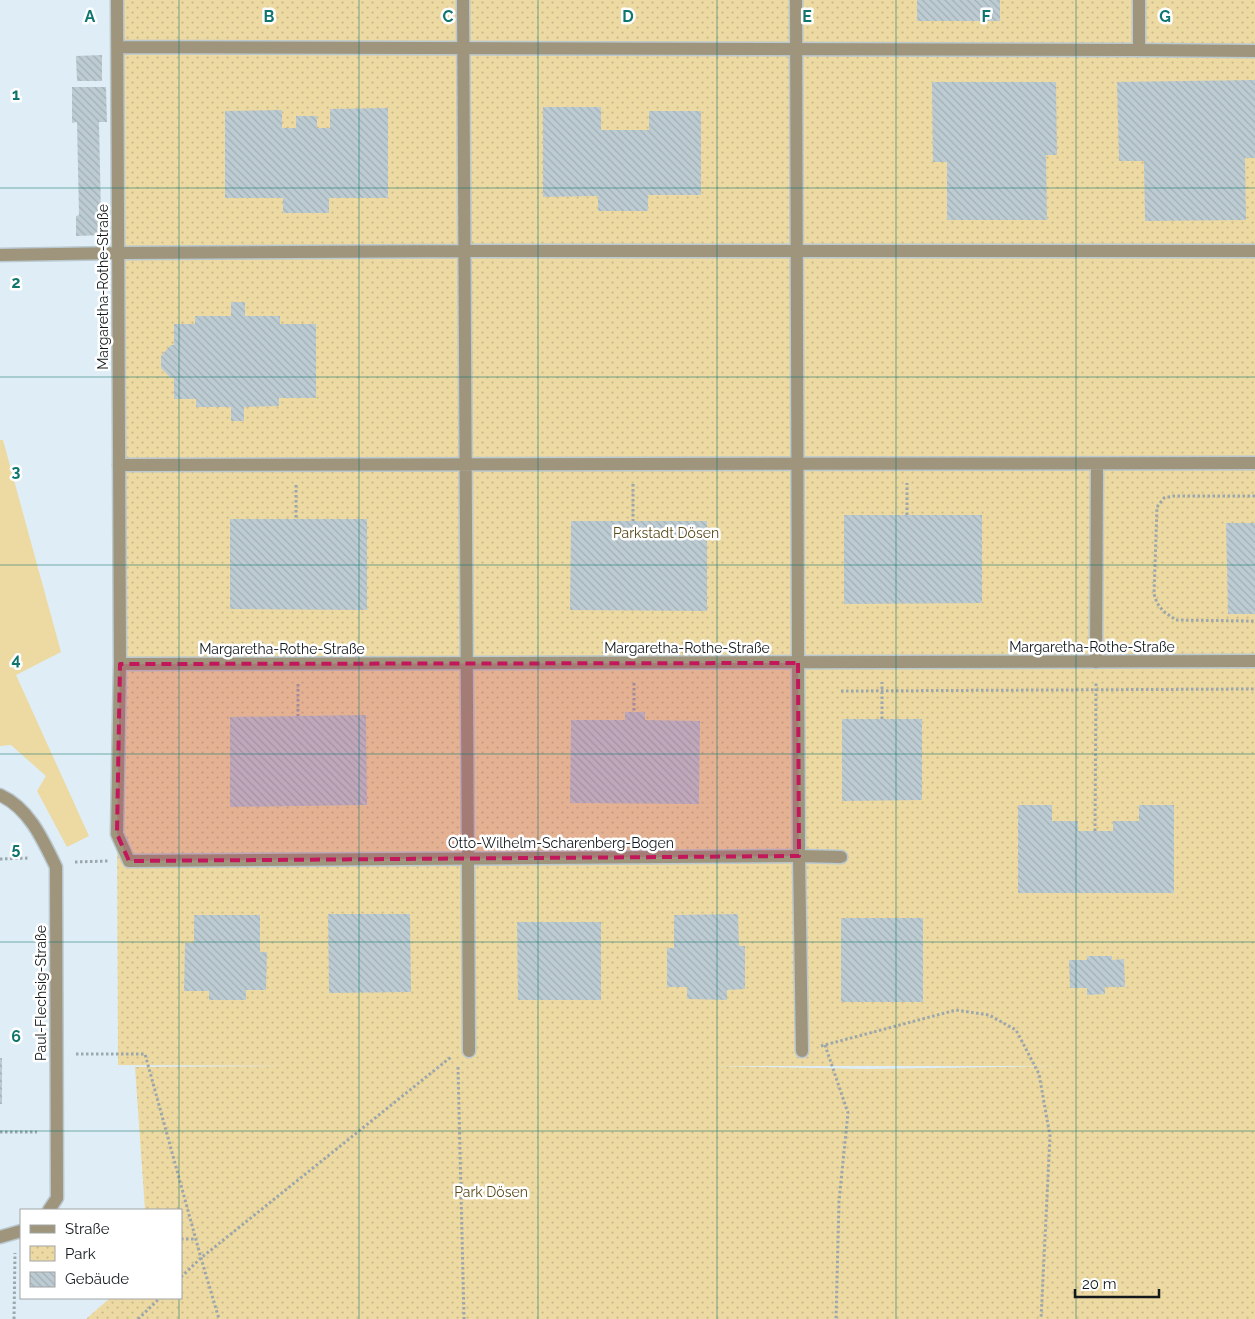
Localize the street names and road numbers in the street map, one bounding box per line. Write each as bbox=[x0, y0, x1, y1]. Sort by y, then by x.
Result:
street label: Margaretha-Rothe-Straße bbox=[95, 204, 111, 370]
street label: Margaretha-Rothe-Straße bbox=[1009, 639, 1175, 655]
street label: Margaretha-Rothe-Straße bbox=[604, 640, 770, 656]
street label: Margaretha-Rothe-Straße bbox=[199, 641, 365, 657]
street label: Otto-Wilhelm-Scharenberg-Bogen bbox=[448, 835, 674, 851]
street label: Paul-Flechsig-Straße bbox=[33, 925, 49, 1061]

